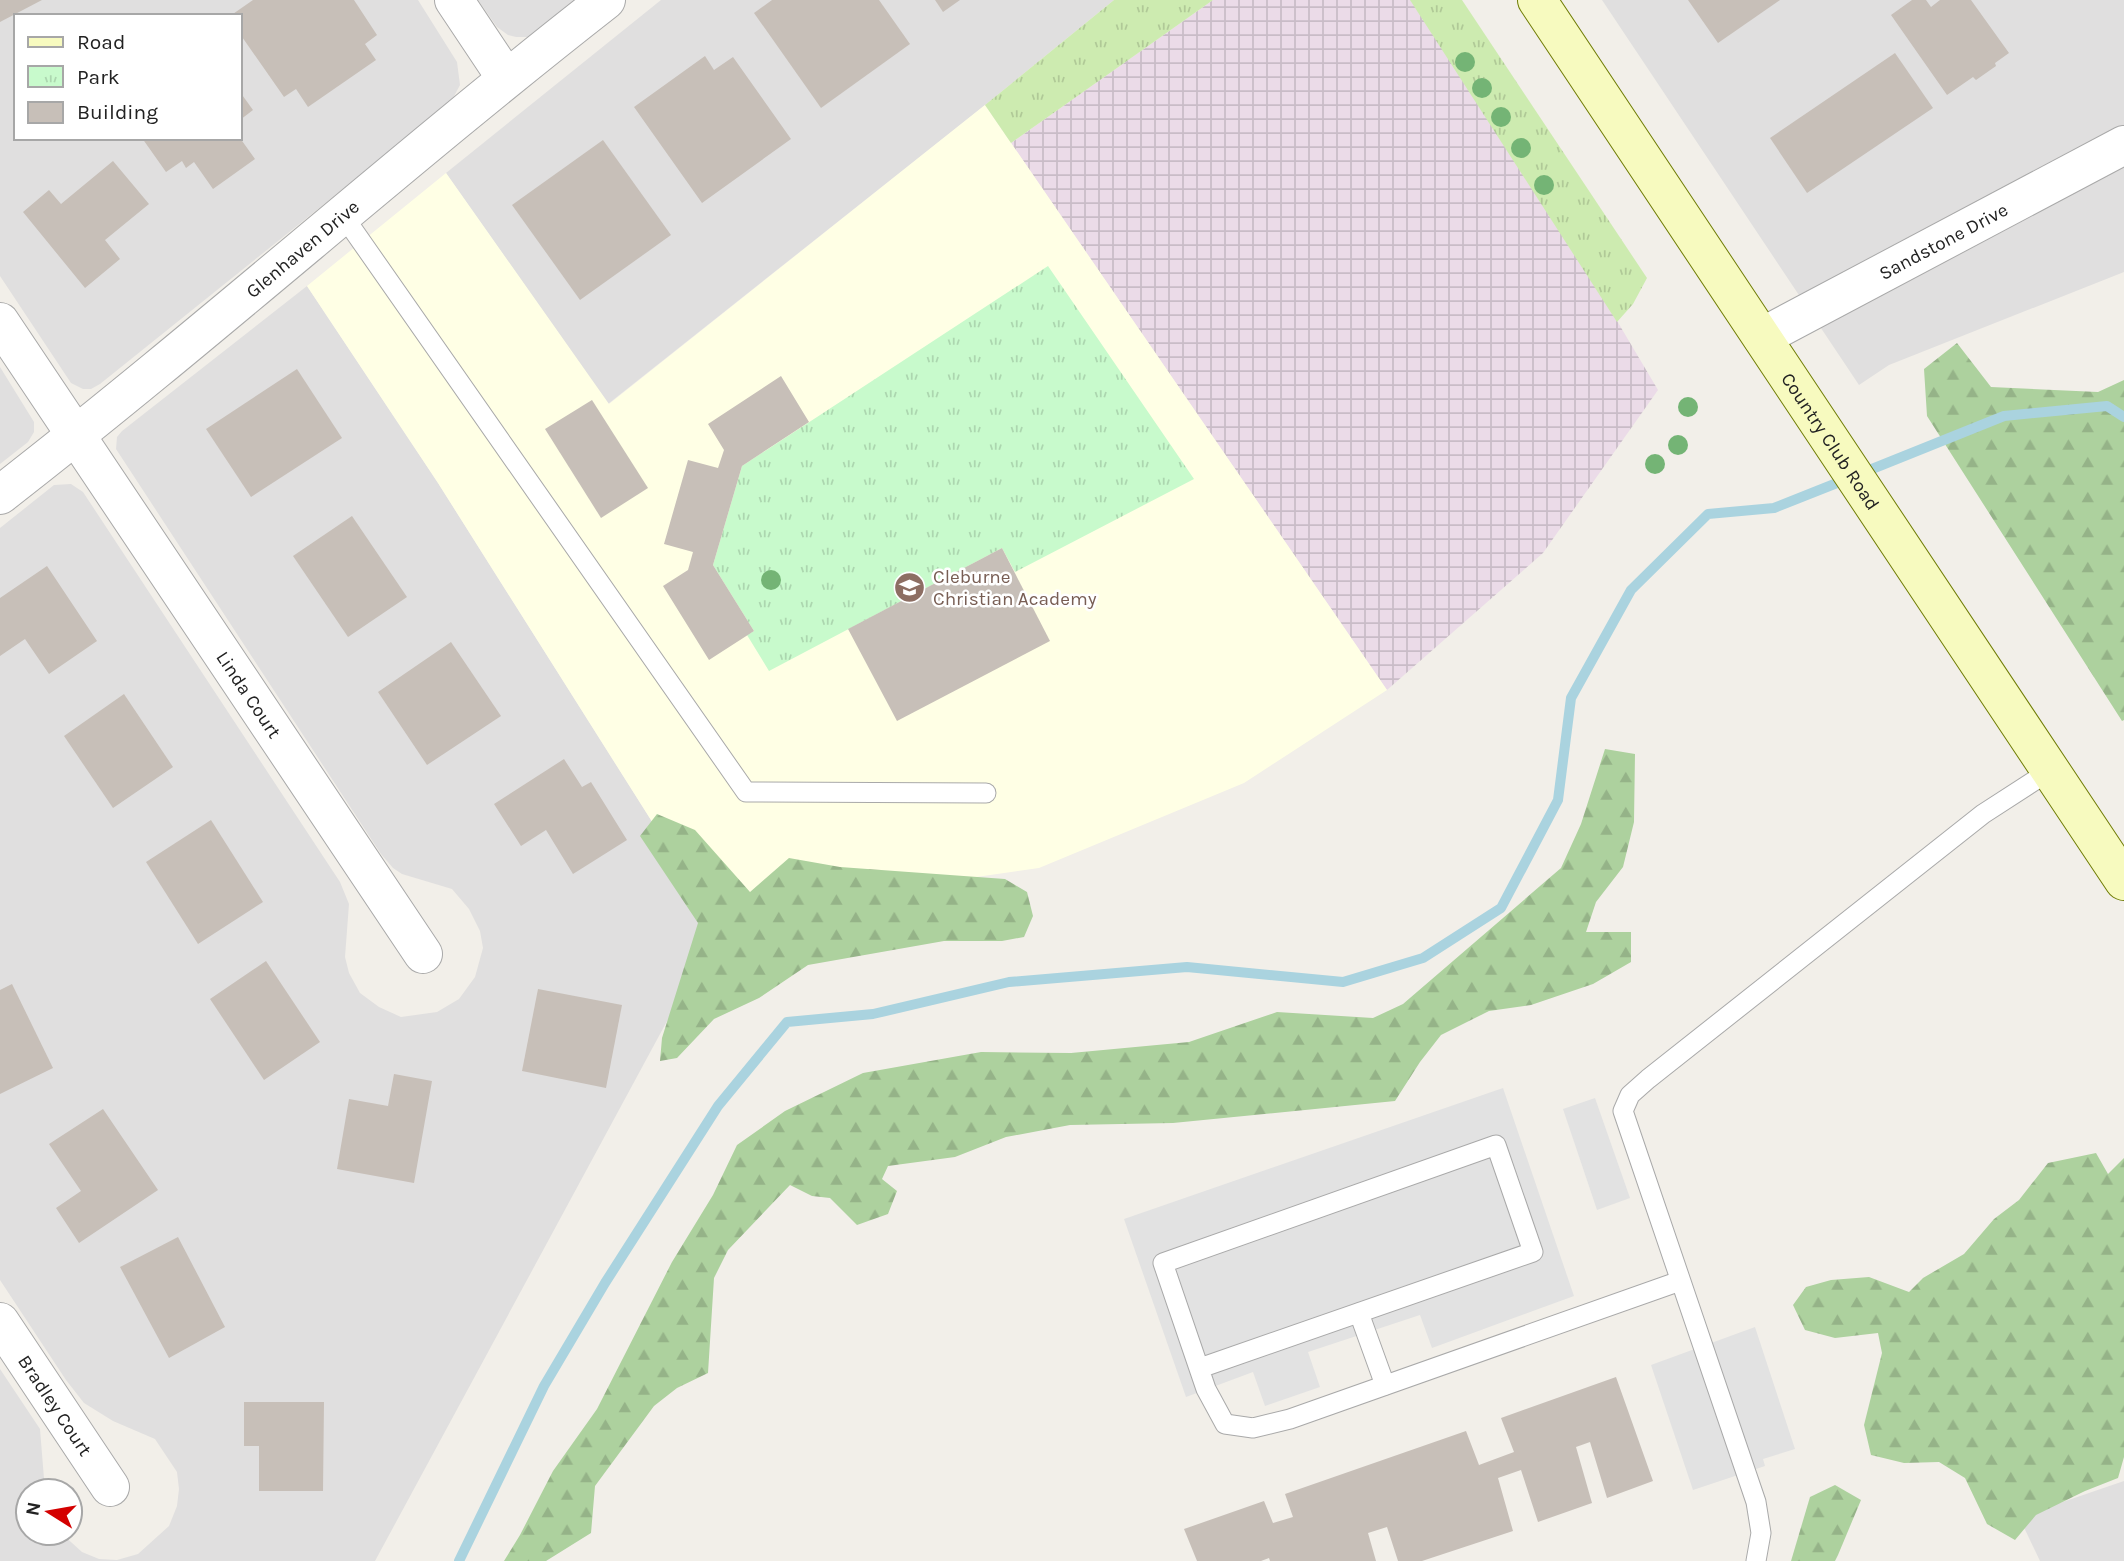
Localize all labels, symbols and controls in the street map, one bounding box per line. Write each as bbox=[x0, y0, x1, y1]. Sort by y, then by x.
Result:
legend bbox=[14, 14, 242, 140]
text: Road bbox=[77, 30, 125, 54]
text: Park bbox=[77, 65, 120, 89]
text: Building bbox=[77, 100, 158, 124]
street label: Glenhaven Drive bbox=[242, 196, 364, 303]
street label: Sandstone Drive bbox=[1876, 199, 2012, 285]
street label: Country Club Road bbox=[1776, 369, 1884, 514]
place label: Cleburne Christian Academy bbox=[933, 566, 1097, 610]
school or university icon: Cleburne Christian Academy bbox=[893, 570, 927, 604]
street label: Linda Court bbox=[211, 647, 285, 742]
street label: Bradley Court bbox=[13, 1351, 96, 1460]
north arrow bbox=[14, 1477, 84, 1547]
text: N bbox=[21, 1500, 45, 1518]

